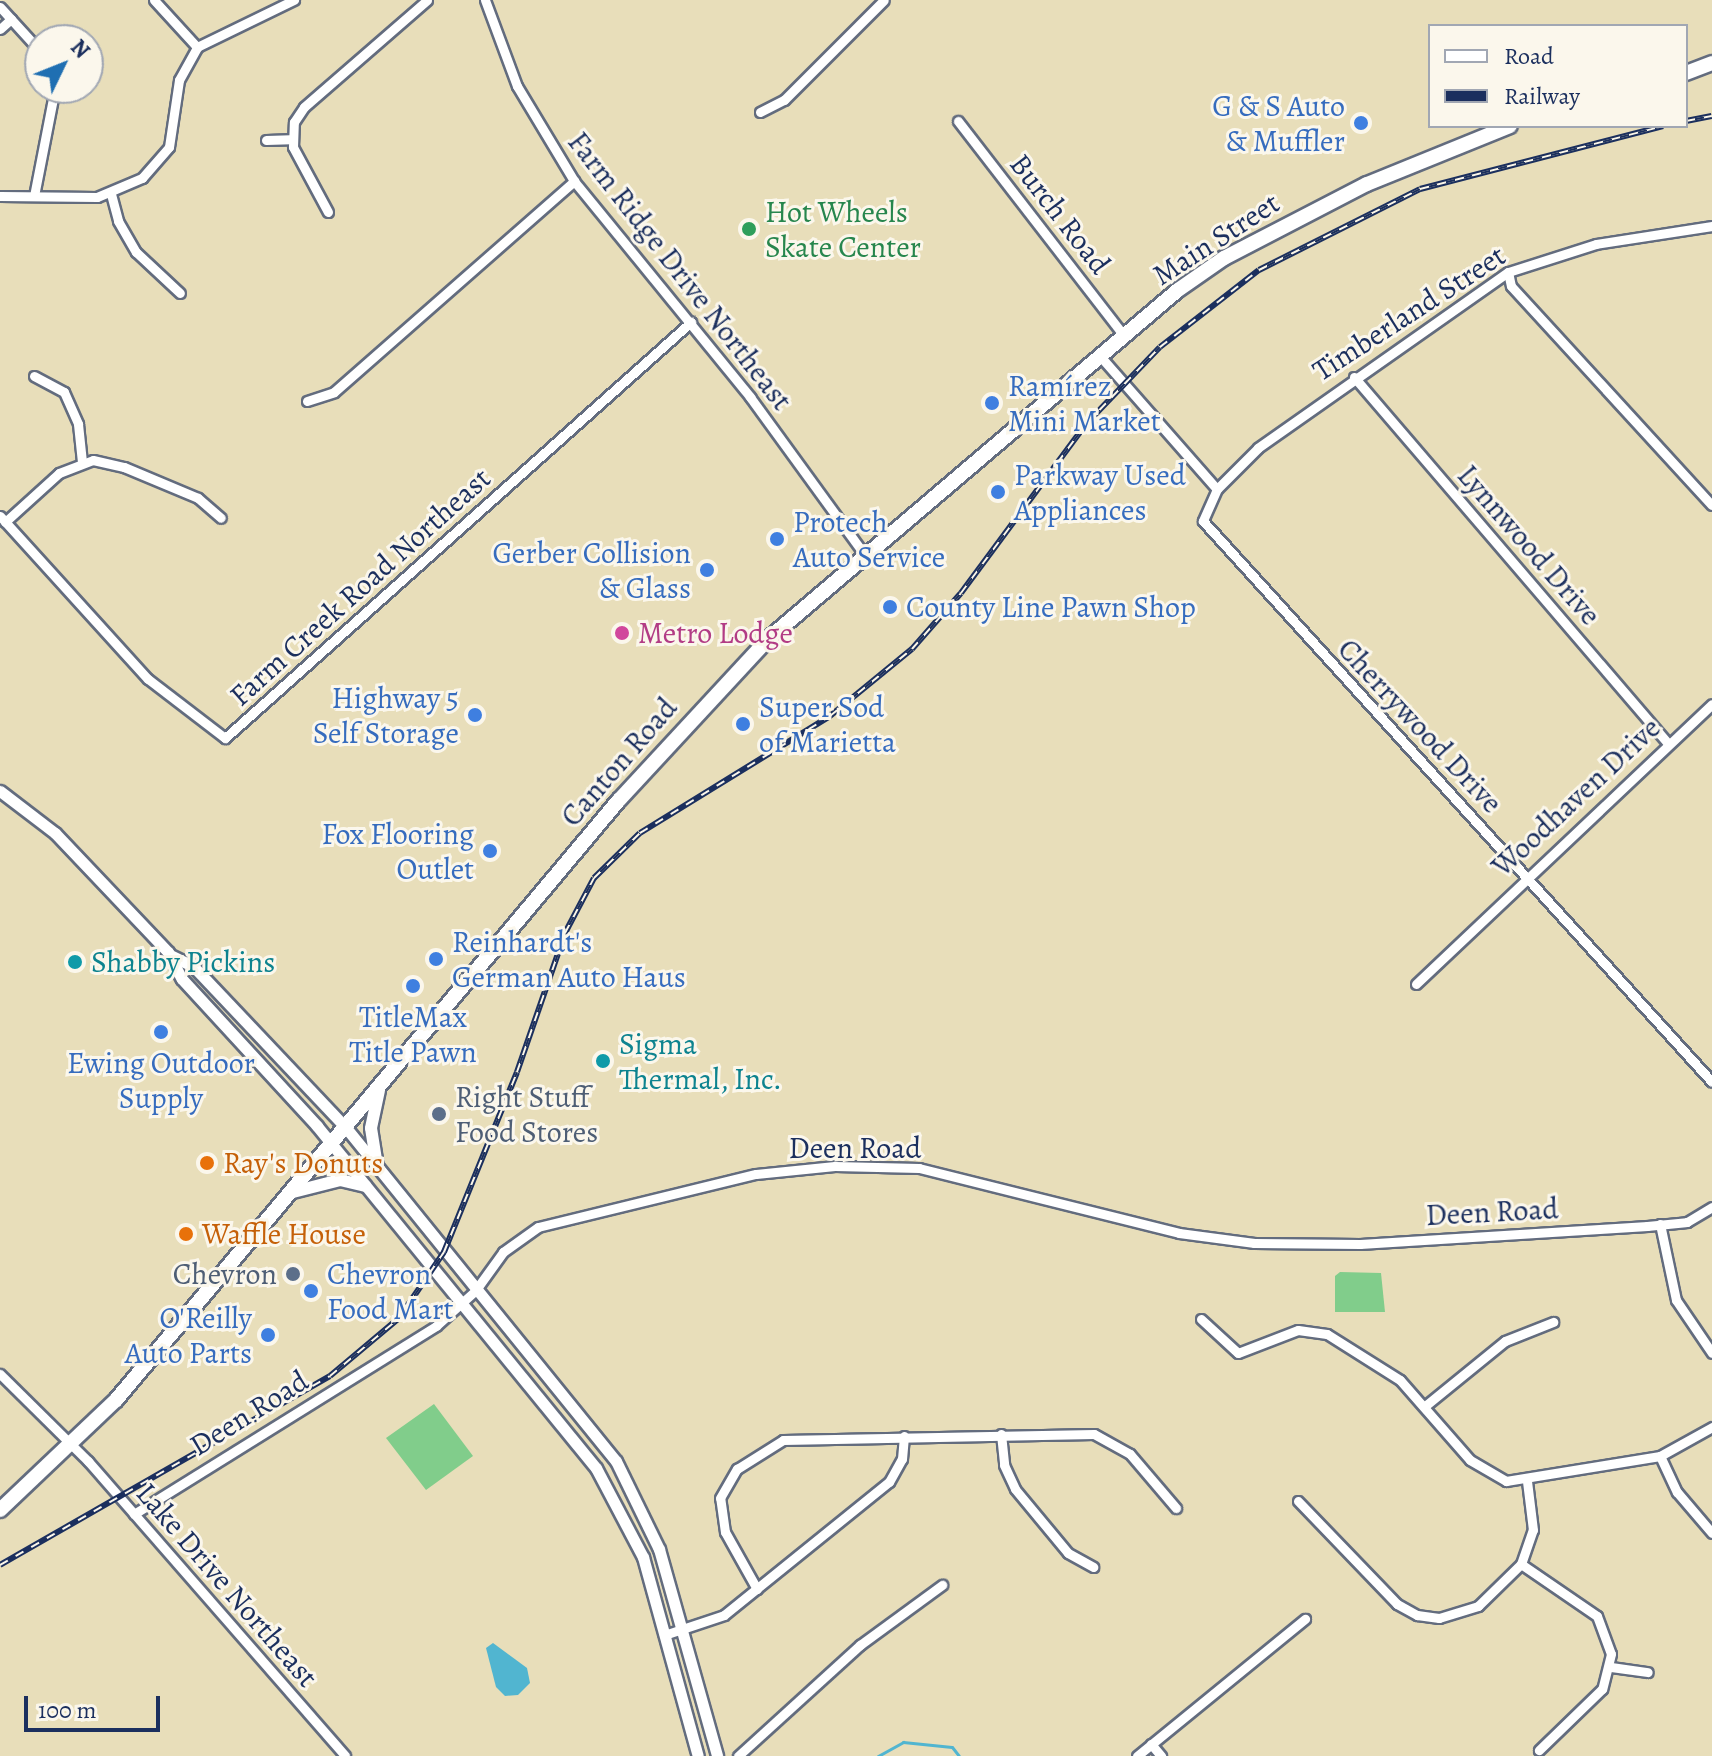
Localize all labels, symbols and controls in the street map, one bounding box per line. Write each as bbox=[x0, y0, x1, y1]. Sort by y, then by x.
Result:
north arrow bbox=[24, 24, 104, 104]
legend bbox=[1428, 24, 1688, 128]
text: N bbox=[64, 33, 97, 65]
text: Road bbox=[1504, 40, 1554, 72]
text: Railway bbox=[1504, 80, 1580, 112]
place label: G & S Auto & Muffler bbox=[1212, 88, 1345, 158]
marker: G & S Auto & Muffler bbox=[1352, 114, 1370, 132]
street label: Farm Ridge Drive Northeast bbox=[560, 125, 800, 417]
street label: Burch Road bbox=[1002, 147, 1118, 281]
street label: Main Street bbox=[1146, 185, 1286, 293]
place label: Hot Wheels Skate Center bbox=[765, 194, 921, 264]
marker: Hot Wheels Skate Center bbox=[740, 220, 758, 238]
street label: Timberland Street bbox=[1306, 237, 1512, 389]
place label: Ramírez Mini Market bbox=[1008, 368, 1161, 438]
marker: Ramírez Mini Market bbox=[983, 394, 1001, 412]
place label: Parkway Used Appliances bbox=[1014, 457, 1186, 528]
street label: Lynnwood Drive bbox=[1450, 458, 1608, 632]
street label: Farm Creek Road Northeast bbox=[222, 460, 498, 714]
marker: Parkway Used Appliances bbox=[989, 483, 1007, 501]
place label: Protech Auto Service bbox=[793, 504, 945, 574]
marker: Protech Auto Service bbox=[768, 530, 786, 548]
place label: Gerber Collision & Glass bbox=[492, 535, 691, 606]
marker: Gerber Collision & Glass bbox=[698, 561, 716, 579]
place label: County Line Pawn Shop bbox=[906, 589, 1196, 625]
marker: County Line Pawn Shop bbox=[881, 598, 899, 616]
place label: Metro Lodge bbox=[638, 615, 793, 651]
marker: Metro Lodge bbox=[613, 624, 631, 642]
street label: Cherrywood Drive bbox=[1330, 631, 1510, 821]
place label: Highway 5 Self Storage bbox=[313, 680, 459, 750]
place label: Super Sod of Marietta bbox=[759, 689, 896, 760]
street label: Canton Road bbox=[553, 690, 685, 834]
marker: Highway 5 Self Storage bbox=[466, 706, 484, 724]
street label: Woodhaven Drive bbox=[1484, 710, 1668, 884]
marker: Super Sod of Marietta bbox=[734, 715, 752, 733]
place label: Fox Flooring Outlet bbox=[321, 816, 474, 886]
marker: Fox Flooring Outlet bbox=[481, 842, 499, 860]
place label: Reinhardt's German Auto Haus bbox=[452, 924, 686, 994]
place label: Shabby Pickins bbox=[91, 944, 275, 980]
marker: Reinhardt's German Auto Haus bbox=[427, 950, 445, 968]
marker: Shabby Pickins bbox=[66, 953, 84, 971]
marker: TitleMax Title Pawn bbox=[404, 977, 422, 995]
place label: TitleMax Title Pawn bbox=[349, 999, 477, 1070]
marker: Ewing Outdoor Supply bbox=[152, 1023, 170, 1041]
place label: Sigma Thermal, Inc. bbox=[619, 1026, 783, 1096]
place label: Ewing Outdoor Supply bbox=[67, 1045, 255, 1116]
marker: Sigma Thermal, Inc. bbox=[594, 1052, 612, 1070]
place label: Right Stuff Food Stores bbox=[455, 1079, 598, 1150]
marker: Right Stuff Food Stores bbox=[430, 1105, 448, 1123]
street label: Deen Road bbox=[789, 1130, 921, 1166]
place label: Ray's Donuts bbox=[223, 1145, 383, 1181]
marker: Ray's Donuts bbox=[198, 1154, 216, 1172]
street label: Deen Road bbox=[1425, 1191, 1559, 1233]
place label: Waffle House bbox=[202, 1216, 366, 1252]
marker: Waffle House bbox=[177, 1225, 195, 1243]
place label: Chevron bbox=[173, 1256, 277, 1292]
place label: Chevron Food Mart bbox=[327, 1256, 453, 1326]
marker: Chevron bbox=[284, 1265, 302, 1283]
marker: Chevron Food Mart bbox=[302, 1282, 320, 1300]
place label: O'Reilly Auto Parts bbox=[125, 1300, 252, 1370]
marker: O'Reilly Auto Parts bbox=[259, 1326, 277, 1344]
street label: Deen Road bbox=[183, 1363, 315, 1463]
street label: Lake Drive Northeast bbox=[128, 1476, 326, 1694]
scale bar bbox=[28, 1680, 164, 1730]
text: 100 m bbox=[38, 1694, 97, 1726]

